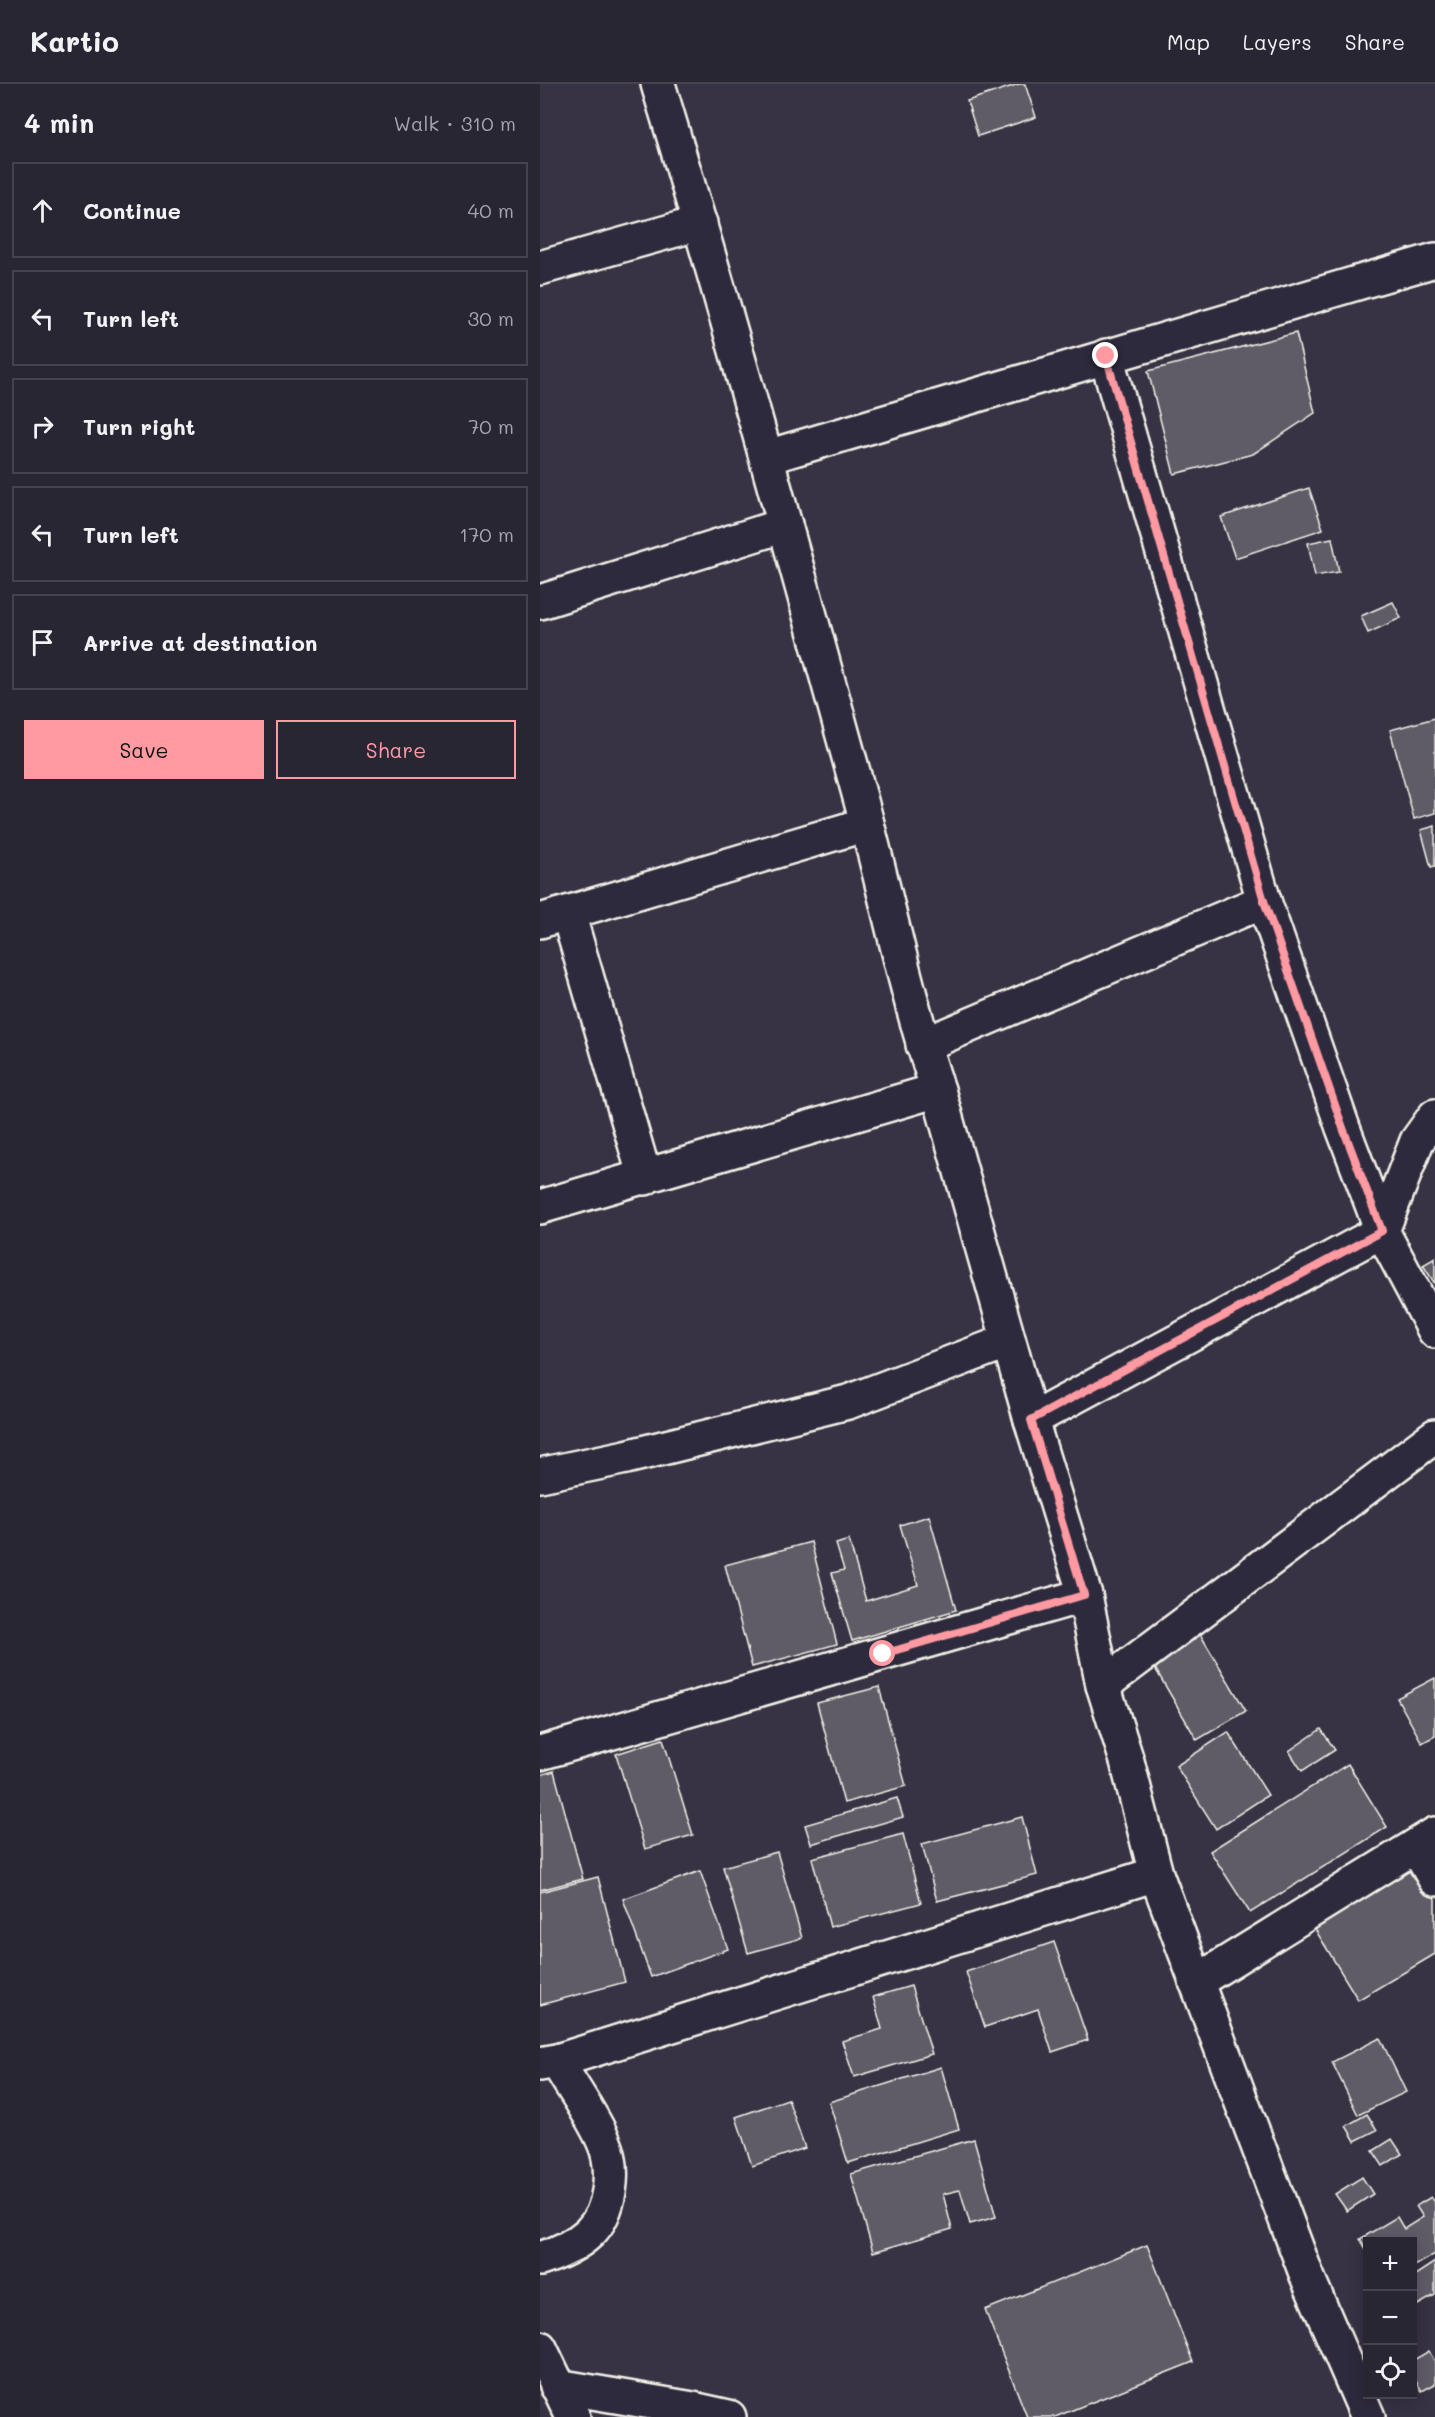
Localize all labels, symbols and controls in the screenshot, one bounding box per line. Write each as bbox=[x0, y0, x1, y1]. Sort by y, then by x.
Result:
text: Kartio bbox=[30, 23, 119, 59]
text: Map bbox=[1167, 28, 1210, 55]
text: Layers bbox=[1243, 28, 1312, 55]
text: Share bbox=[1345, 28, 1405, 55]
text: 4 min bbox=[24, 106, 94, 140]
text: Walk · 310 m bbox=[393, 110, 516, 136]
icon: ahead bbox=[26, 194, 59, 227]
text: Continue bbox=[83, 196, 181, 225]
text: 40 m bbox=[468, 197, 514, 223]
icon: left bbox=[26, 302, 59, 335]
text: Turn left bbox=[83, 304, 179, 333]
text: 30 m bbox=[468, 305, 514, 331]
route end bbox=[1092, 342, 1118, 368]
icon: right bbox=[26, 410, 59, 443]
text: Turn right bbox=[83, 412, 195, 441]
text: 70 m bbox=[468, 413, 514, 439]
icon: left bbox=[26, 518, 59, 551]
text: Turn left bbox=[83, 520, 179, 549]
text: 170 m bbox=[459, 521, 514, 547]
icon: arrive bbox=[26, 626, 59, 659]
text: Arrive at destination bbox=[83, 628, 318, 657]
button: Save bbox=[24, 720, 264, 779]
button: Share bbox=[276, 720, 516, 779]
route start bbox=[869, 1640, 895, 1666]
map controls bbox=[1363, 2237, 1417, 2399]
button: + bbox=[1363, 2237, 1417, 2291]
button: − bbox=[1363, 2291, 1417, 2345]
button: locate bbox=[1363, 2345, 1417, 2399]

